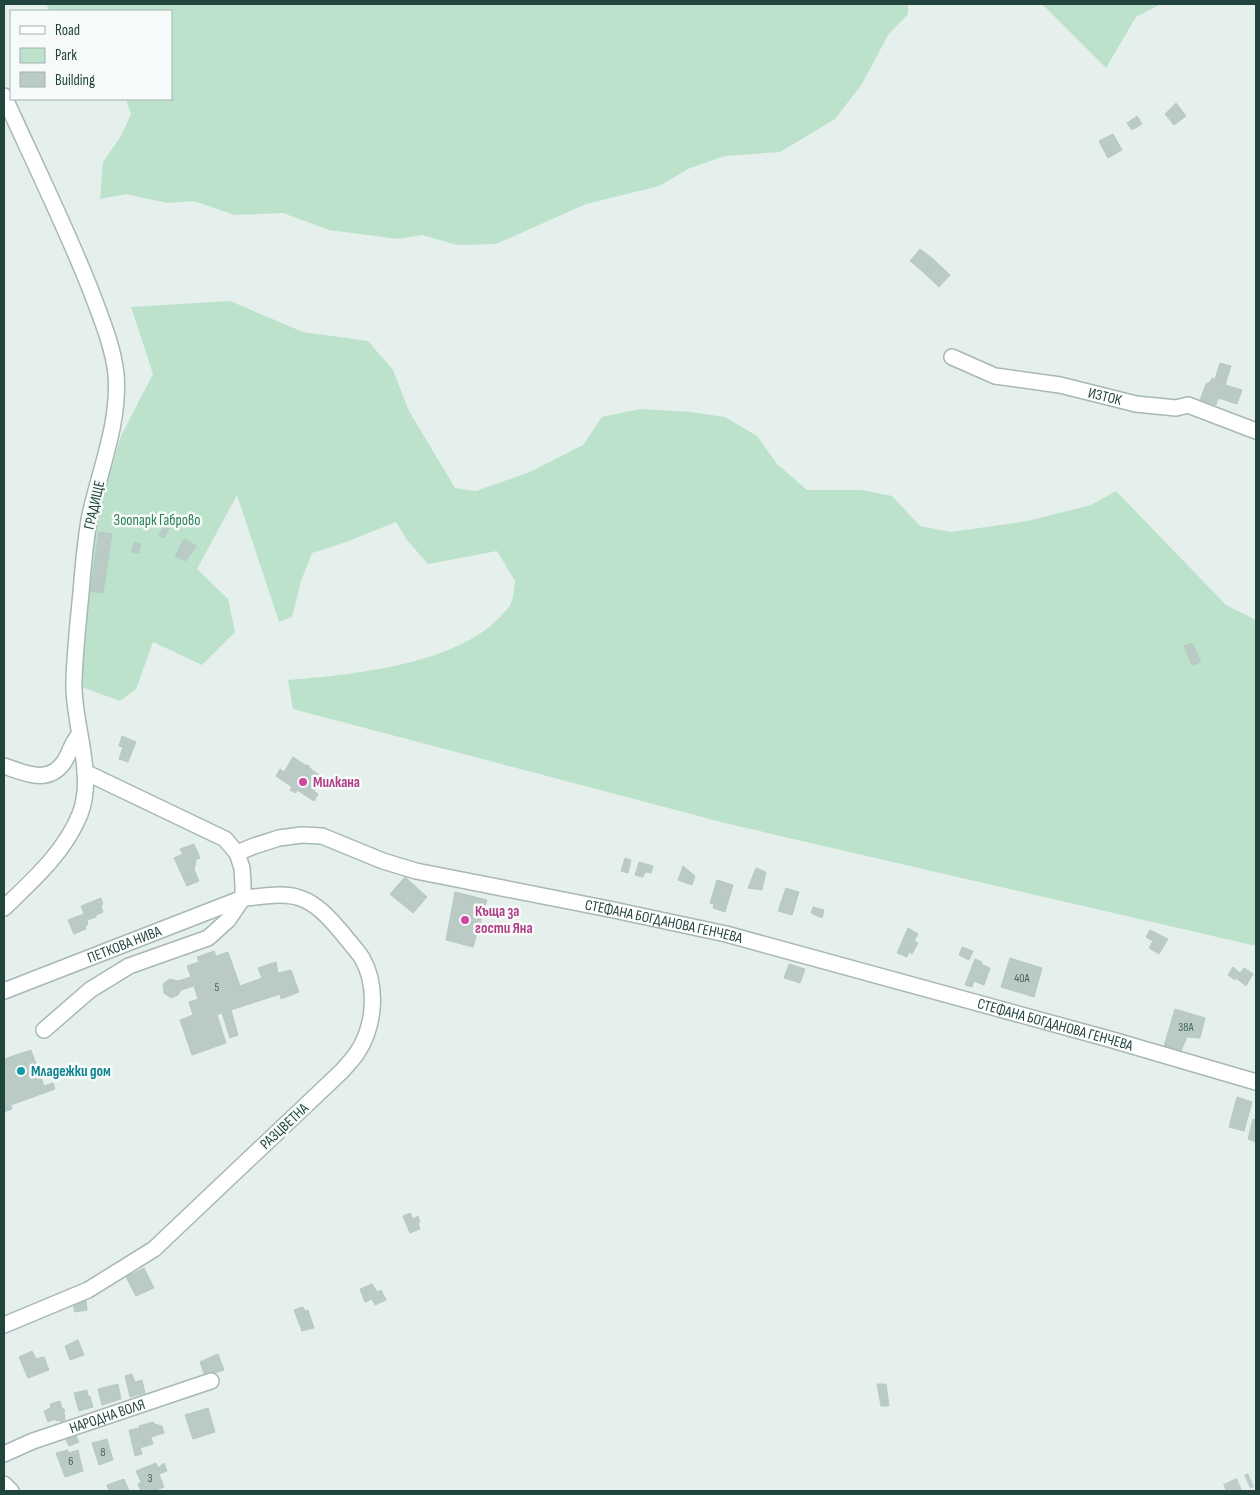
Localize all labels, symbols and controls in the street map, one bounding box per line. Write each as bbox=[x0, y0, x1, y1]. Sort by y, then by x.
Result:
legend bbox=[10, 10, 172, 100]
text: Road bbox=[55, 21, 80, 40]
text: Park bbox=[55, 46, 77, 65]
text: Building bbox=[55, 71, 95, 90]
street label: ИЗТОК bbox=[1086, 383, 1124, 410]
street label: ГРАДИЩЕ bbox=[80, 479, 109, 531]
park label: Зоопарк Габрово bbox=[114, 511, 200, 530]
place label: Милкана bbox=[313, 773, 360, 792]
marker: Милкана bbox=[297, 776, 309, 788]
street label: СТЕФАНА БОГДАНОВА ГЕНЧЕВА bbox=[583, 895, 745, 948]
place label: Къща за гости Яна bbox=[475, 902, 533, 938]
marker: Къща за гости Яна bbox=[459, 914, 471, 926]
street label: ПЕТКОВА НИВА bbox=[85, 922, 165, 968]
house number: 40A bbox=[1014, 971, 1031, 986]
house number: 5 bbox=[215, 980, 220, 995]
street label: СТЕФАНА БОГДАНОВА ГЕНЧЕВА bbox=[975, 994, 1136, 1056]
house number: 38А bbox=[1178, 1020, 1195, 1035]
place label: Младежки дом bbox=[31, 1062, 111, 1081]
marker: Младежки дом bbox=[15, 1065, 27, 1077]
street label: РАЗЦВЕТНА bbox=[256, 1099, 313, 1154]
street label: НАРОДНА ВОЛЯ bbox=[67, 1395, 148, 1438]
house number: 8 bbox=[100, 1445, 106, 1460]
house number: 6 bbox=[68, 1454, 74, 1469]
house number: 3 bbox=[147, 1471, 153, 1486]

